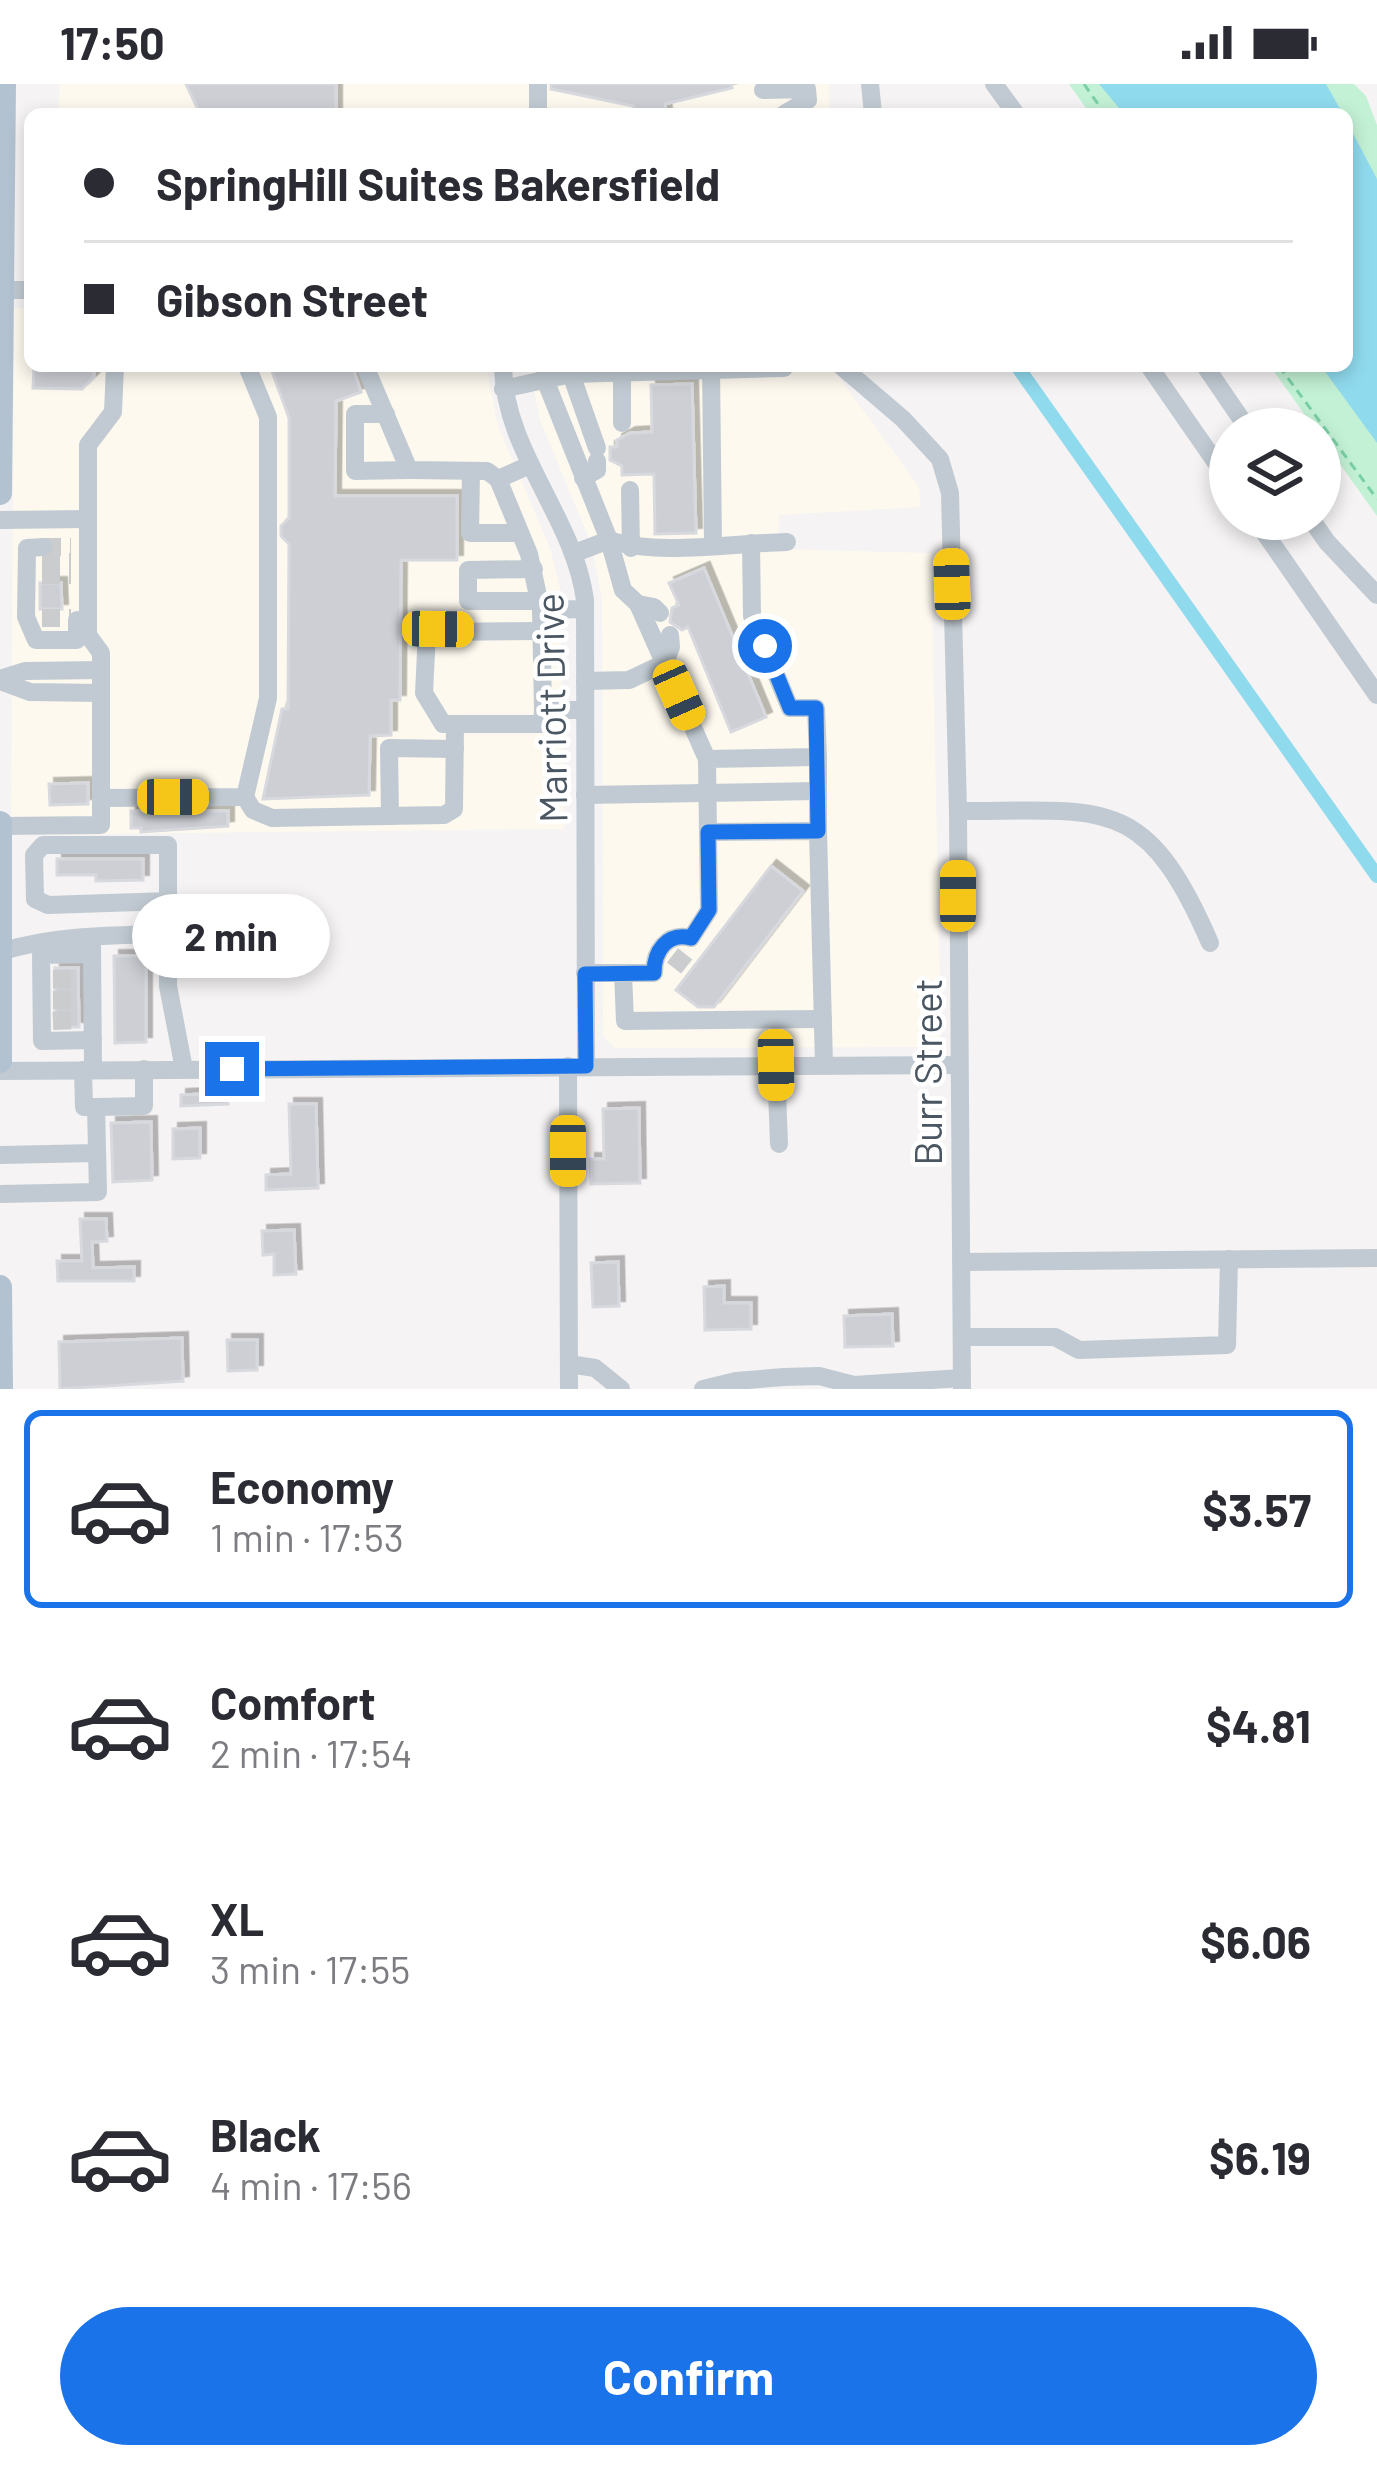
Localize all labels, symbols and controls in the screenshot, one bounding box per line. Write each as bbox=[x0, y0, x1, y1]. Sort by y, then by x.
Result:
text: 17:50 bbox=[60, 15, 165, 69]
text: SpringHill Suites Bakersfield bbox=[156, 156, 720, 210]
text: Gibson Street bbox=[156, 272, 428, 326]
map controls bbox=[1209, 408, 1341, 540]
button: layers bbox=[1209, 408, 1341, 540]
car bbox=[933, 547, 971, 621]
street label: Marriott Drive bbox=[524, 592, 576, 824]
car bbox=[402, 610, 474, 648]
route start bbox=[738, 619, 792, 673]
car bbox=[648, 655, 710, 735]
car bbox=[137, 779, 209, 815]
car bbox=[940, 860, 976, 932]
callout: 2 min bbox=[133, 895, 331, 979]
text: 2 min bbox=[184, 912, 278, 959]
street label: Burr Street bbox=[903, 978, 950, 1166]
car bbox=[757, 1029, 795, 1101]
route end bbox=[205, 1042, 259, 1096]
car bbox=[550, 1115, 586, 1187]
icon: car bbox=[66, 1455, 174, 1563]
text: Economy bbox=[210, 1459, 394, 1513]
text: $3.57 bbox=[1202, 1482, 1311, 1536]
text: 1 min · 17:53 bbox=[210, 1513, 404, 1560]
icon: car bbox=[66, 1671, 174, 1779]
text: Comfort bbox=[210, 1675, 376, 1729]
text: $4.81 bbox=[1206, 1698, 1311, 1752]
text: 2 min · 17:54 bbox=[210, 1729, 413, 1776]
icon: car bbox=[66, 1887, 174, 1995]
text: XL bbox=[210, 1891, 264, 1945]
text: $6.06 bbox=[1200, 1914, 1311, 1968]
text: 3 min · 17:55 bbox=[210, 1945, 410, 1992]
icon: car bbox=[66, 2103, 174, 2211]
text: Black bbox=[210, 2107, 321, 2161]
text: $6.19 bbox=[1209, 2130, 1311, 2184]
text: 4 min · 17:56 bbox=[210, 2161, 412, 2208]
button: Confirm bbox=[60, 2307, 1317, 2445]

